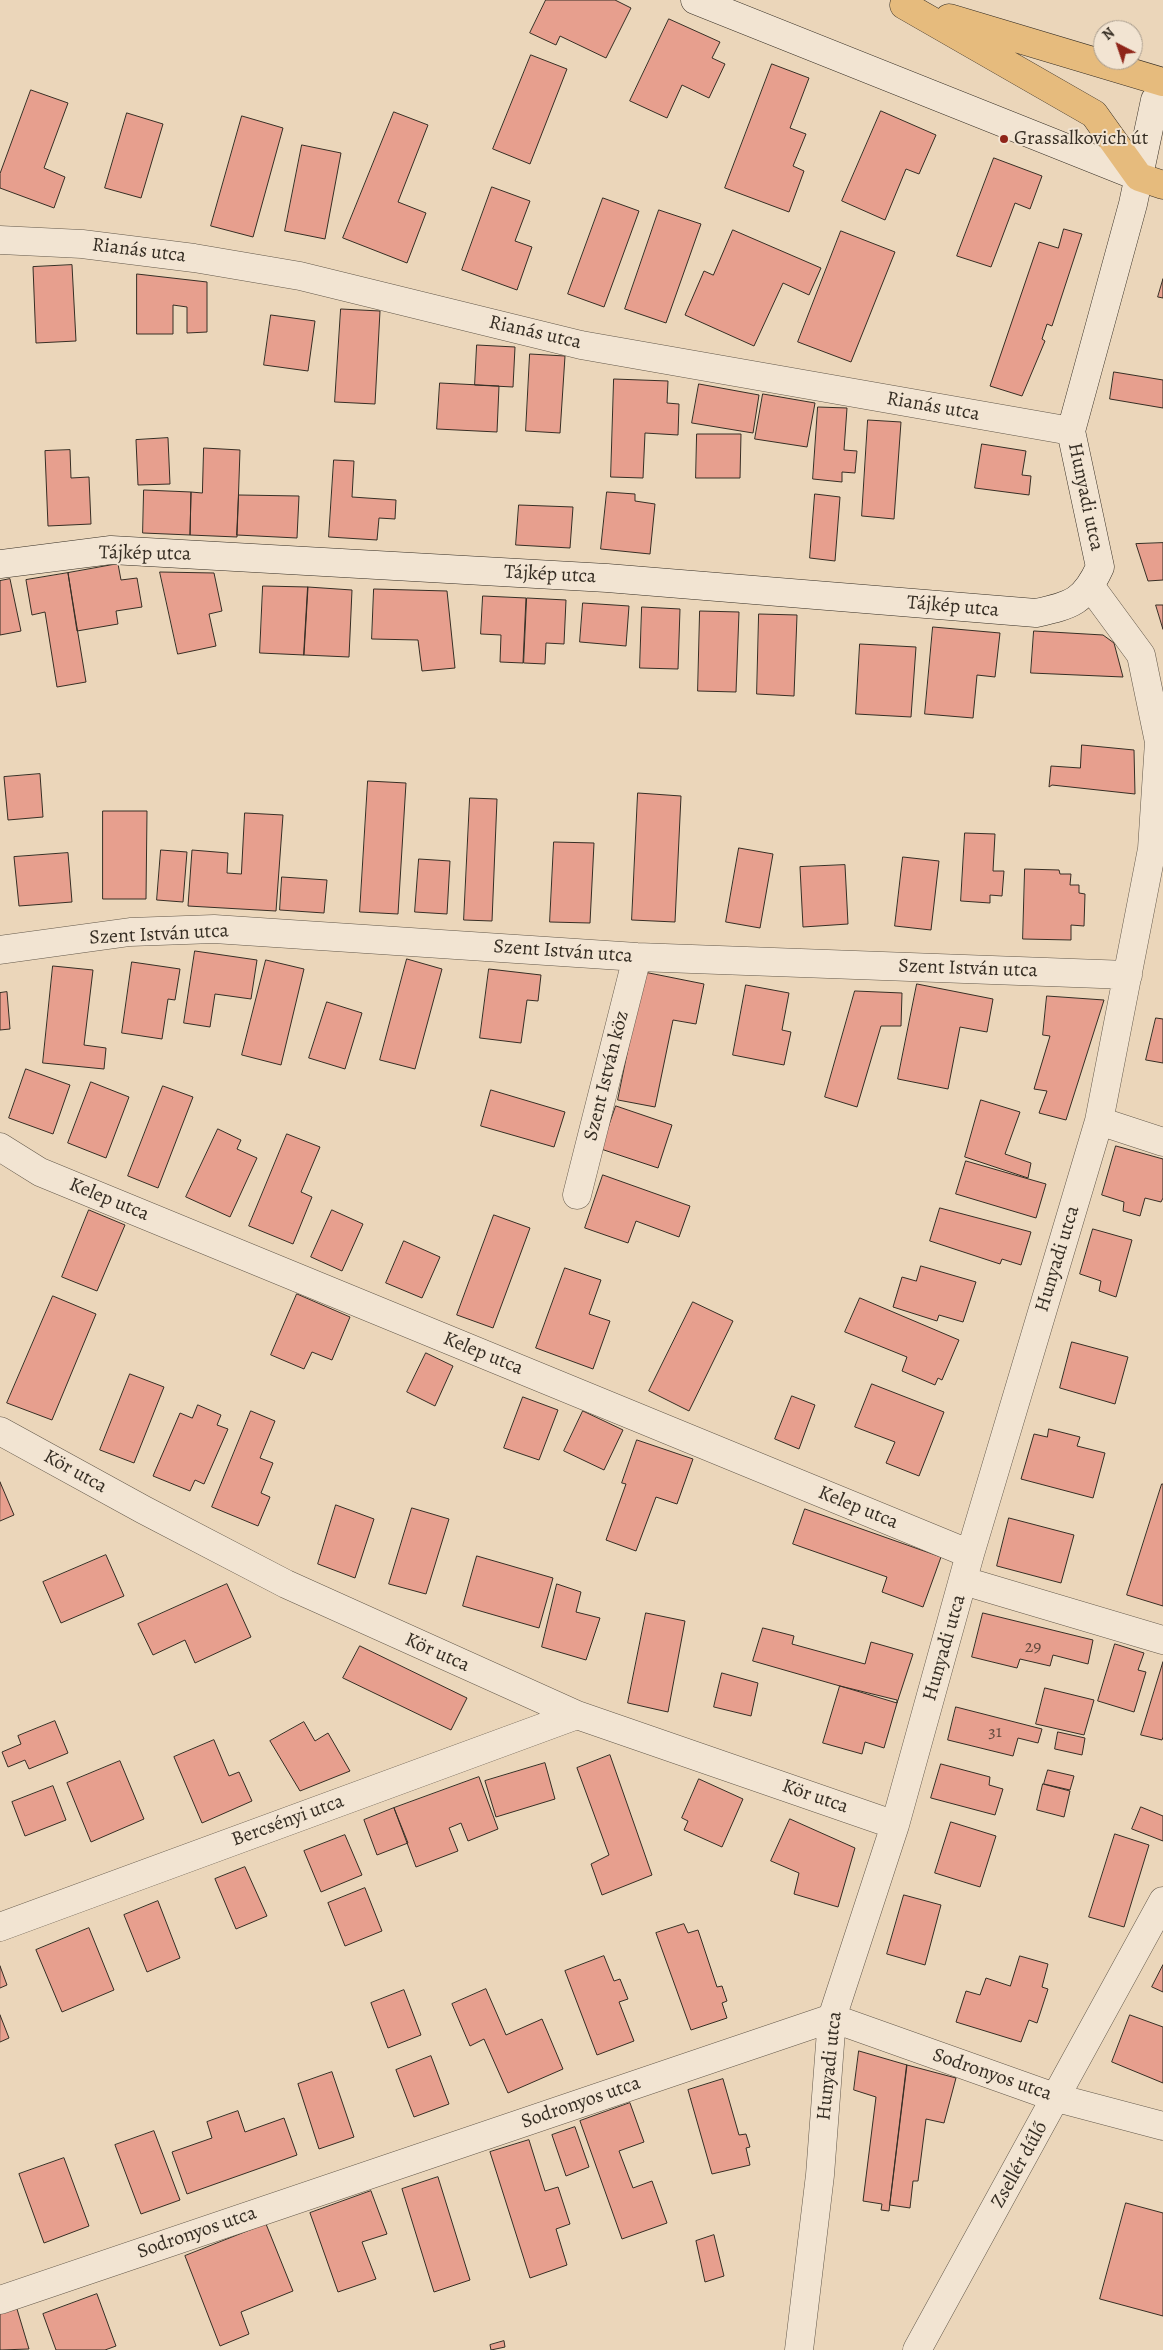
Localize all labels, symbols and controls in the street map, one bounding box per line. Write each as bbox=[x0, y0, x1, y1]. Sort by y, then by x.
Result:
north arrow bbox=[1093, 20, 1143, 70]
text: N bbox=[1098, 24, 1119, 45]
place label: Grassalkovich út bbox=[1014, 127, 1148, 151]
marker: Grassalkovich út bbox=[998, 133, 1010, 145]
street label: Rianás utca bbox=[91, 233, 187, 269]
street label: Rianás utca bbox=[486, 311, 584, 355]
street label: Rianás utca bbox=[884, 387, 982, 427]
street label: Hunyadi utca bbox=[1062, 441, 1108, 553]
street label: Tájkép utca bbox=[99, 541, 191, 567]
street label: Tájkép utca bbox=[503, 561, 597, 589]
street label: Tájkép utca bbox=[906, 591, 1000, 623]
street label: Szent István utca bbox=[89, 919, 229, 951]
street label: Szent István utca bbox=[493, 935, 633, 969]
street label: Szent István utca bbox=[898, 955, 1038, 983]
street label: Szent István köz bbox=[579, 1008, 635, 1144]
street label: Kelep utca bbox=[65, 1173, 153, 1227]
street label: Hunyadi utca bbox=[1030, 1203, 1086, 1315]
street label: Kelep utca bbox=[439, 1327, 527, 1381]
street label: Kör utca bbox=[39, 1445, 111, 1499]
street label: Kelep utca bbox=[814, 1481, 902, 1535]
street label: Hunyadi utca bbox=[918, 1592, 972, 1704]
street label: Kör utca bbox=[401, 1628, 473, 1678]
house number: 29 bbox=[1025, 1637, 1041, 1659]
house number: 31 bbox=[988, 1722, 1002, 1744]
street label: Kör utca bbox=[779, 1774, 851, 1820]
street label: Bercsényi utca bbox=[229, 1790, 347, 1852]
street label: Hunyadi utca bbox=[812, 2010, 848, 2122]
street label: Sodronyos utca bbox=[929, 2043, 1055, 2107]
street label: Sodronyos utca bbox=[518, 2071, 644, 2135]
street label: Zsellér dűlő bbox=[986, 2118, 1054, 2212]
street label: Sodronyos utca bbox=[134, 2201, 260, 2265]

